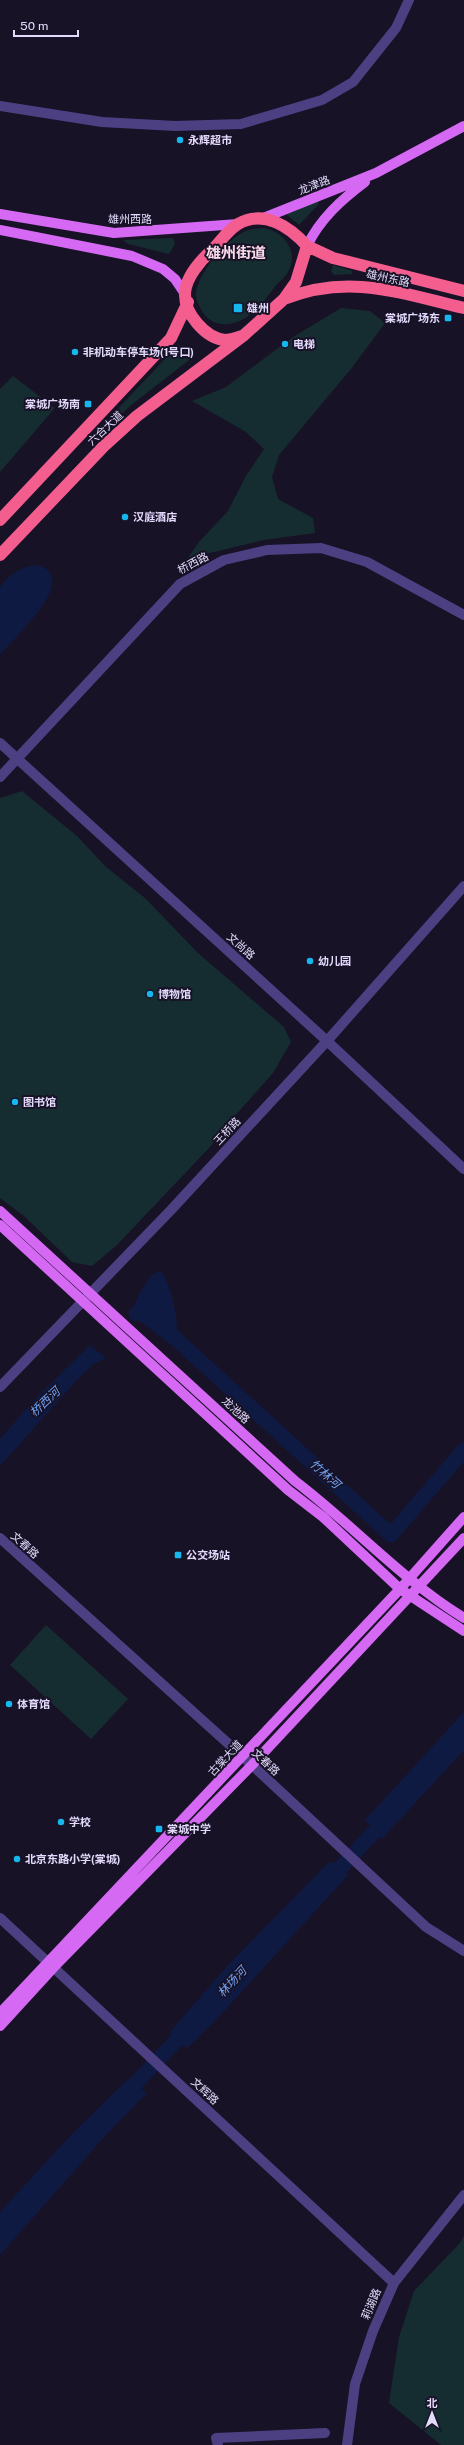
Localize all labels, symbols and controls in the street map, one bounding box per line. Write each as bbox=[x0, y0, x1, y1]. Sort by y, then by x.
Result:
scale bar bbox=[14, 12, 78, 38]
text: 50 m bbox=[20, 19, 48, 33]
place label: 永辉超市 bbox=[188, 134, 232, 146]
marker: 永辉超市 bbox=[175, 135, 185, 145]
street label: 龙津路 bbox=[296, 173, 332, 197]
street label: 雄州西路 bbox=[108, 213, 152, 225]
district label: 雄州街道 bbox=[206, 244, 266, 261]
street label: 雄州东路 bbox=[365, 268, 411, 288]
marker: 雄州 bbox=[232, 302, 244, 314]
place label: 雄州 bbox=[246, 302, 269, 314]
place label: 棠城广场东 bbox=[385, 312, 440, 324]
marker: 棠城广场东 bbox=[443, 313, 453, 323]
place label: 电梯 bbox=[293, 338, 315, 350]
marker: 电梯 bbox=[280, 339, 290, 349]
place label: 非机动车停车场(1号口) bbox=[83, 346, 194, 358]
marker: 非机动车停车场(1号口) bbox=[70, 347, 80, 357]
place label: 棠城广场南 bbox=[25, 398, 80, 410]
marker: 棠城广场南 bbox=[83, 399, 93, 409]
street label: 六合大道 bbox=[85, 409, 125, 447]
place label: 汉庭酒店 bbox=[133, 511, 177, 523]
marker: 汉庭酒店 bbox=[120, 512, 130, 522]
street label: 桥西路 bbox=[176, 550, 210, 576]
street label: 文尚路 bbox=[225, 931, 257, 961]
place label: 幼儿园 bbox=[318, 955, 351, 967]
marker: 幼儿园 bbox=[305, 956, 315, 966]
place label: 博物馆 bbox=[158, 988, 191, 1000]
marker: 博物馆 bbox=[145, 989, 155, 999]
place label: 图书馆 bbox=[23, 1096, 56, 1108]
marker: 图书馆 bbox=[10, 1097, 20, 1107]
street label: 王桥路 bbox=[211, 1115, 243, 1147]
water label: 桥西河 bbox=[27, 1383, 64, 1419]
street label: 龙池路 bbox=[220, 1394, 252, 1426]
water label: 竹林河 bbox=[307, 1457, 345, 1493]
street label: 文春路 bbox=[9, 1530, 41, 1560]
place label: 公交场站 bbox=[186, 1549, 230, 1561]
marker: 公交场站 bbox=[173, 1550, 183, 1560]
place label: 体育馆 bbox=[17, 1698, 50, 1710]
marker: 体育馆 bbox=[4, 1699, 14, 1709]
street label: 古棠大道 bbox=[206, 1738, 244, 1778]
street label: 文春路 bbox=[250, 1746, 282, 1778]
place label: 学校 bbox=[69, 1816, 91, 1828]
marker: 学校 bbox=[56, 1817, 66, 1827]
place label: 棠城中学 bbox=[167, 1823, 211, 1835]
marker: 棠城中学 bbox=[154, 1824, 164, 1834]
place label: 北京东路小学(棠城) bbox=[25, 1853, 120, 1865]
marker: 北京东路小学(棠城) bbox=[12, 1854, 22, 1864]
water label: 林场河 bbox=[215, 1963, 251, 2000]
street label: 文辉路 bbox=[189, 2075, 221, 2107]
street label: 莉湖路 bbox=[359, 2286, 383, 2322]
north arrow bbox=[412, 2393, 452, 2433]
text: 北 bbox=[427, 2397, 438, 2409]

